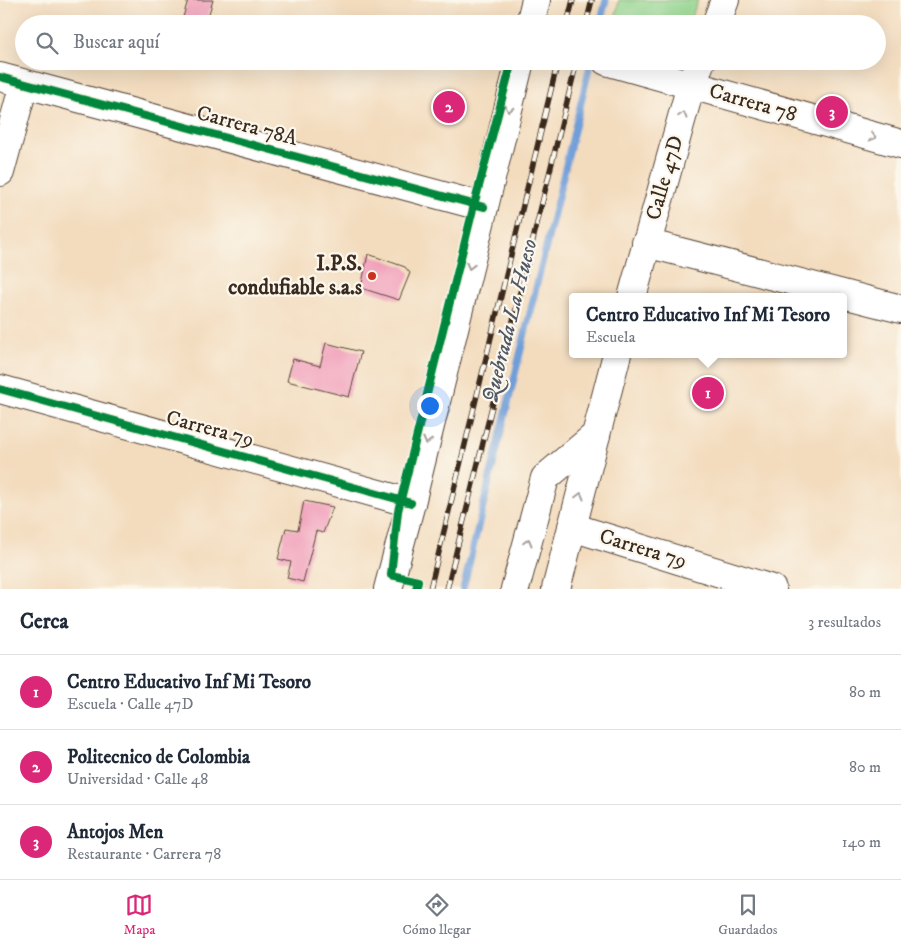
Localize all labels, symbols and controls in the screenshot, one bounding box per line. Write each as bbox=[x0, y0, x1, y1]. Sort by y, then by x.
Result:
search box bbox=[15, 15, 886, 70]
icon: search bbox=[33, 29, 61, 57]
text: Buscar aquí bbox=[73, 31, 159, 54]
street label: Carrera 78 bbox=[706, 78, 800, 128]
pin: 2 bbox=[433, 88, 465, 126]
pin: 3 bbox=[816, 93, 848, 131]
street label: Carrera 78A bbox=[194, 100, 301, 152]
one-way arrow bbox=[504, 104, 515, 113]
one-way arrow bbox=[677, 111, 687, 119]
one-way arrow bbox=[868, 131, 876, 141]
street label: Calle 47D bbox=[641, 133, 689, 223]
water label: Quebrada La Hueso bbox=[477, 236, 543, 406]
place label: I.P.S. condufiable s.a.s bbox=[228, 251, 362, 301]
one-way arrow bbox=[465, 262, 476, 271]
marker: I.P.S. condufiable s.a.s bbox=[366, 270, 378, 282]
popup bbox=[569, 293, 847, 358]
text: Centro Educativo Inf Mi Tesoro bbox=[586, 304, 830, 327]
text: Escuela bbox=[586, 327, 635, 347]
pin: 1 bbox=[692, 374, 724, 412]
your location bbox=[417, 393, 443, 419]
street label: Carrera 79 bbox=[163, 405, 257, 453]
one-way arrow bbox=[422, 437, 433, 446]
one-way arrow bbox=[575, 492, 585, 500]
street label: Carrera 79 bbox=[596, 523, 690, 575]
one-way arrow bbox=[523, 539, 533, 547]
text: Cerca bbox=[20, 609, 68, 635]
text: 3 resultados bbox=[808, 612, 881, 632]
text: Centro Educativo Inf Mi Tesoro bbox=[67, 671, 311, 694]
text: 1 bbox=[33, 682, 39, 702]
text: 80 m bbox=[849, 682, 881, 702]
text: Escuela · Calle 47D bbox=[67, 694, 193, 714]
text: Politecnico de Colombia bbox=[67, 746, 250, 769]
text: 2 bbox=[32, 757, 40, 777]
text: 80 m bbox=[849, 757, 881, 777]
text: Universidad · Calle 48 bbox=[67, 769, 208, 789]
text: Antojos Men bbox=[67, 821, 163, 844]
text: 3 bbox=[33, 832, 39, 852]
text: 140 m bbox=[842, 832, 881, 852]
text: Restaurante · Carrera 78 bbox=[67, 844, 221, 864]
tab: Mapa bbox=[124, 891, 155, 939]
tab: Cómo llegar bbox=[403, 891, 471, 939]
tab: Guardados bbox=[718, 891, 777, 939]

